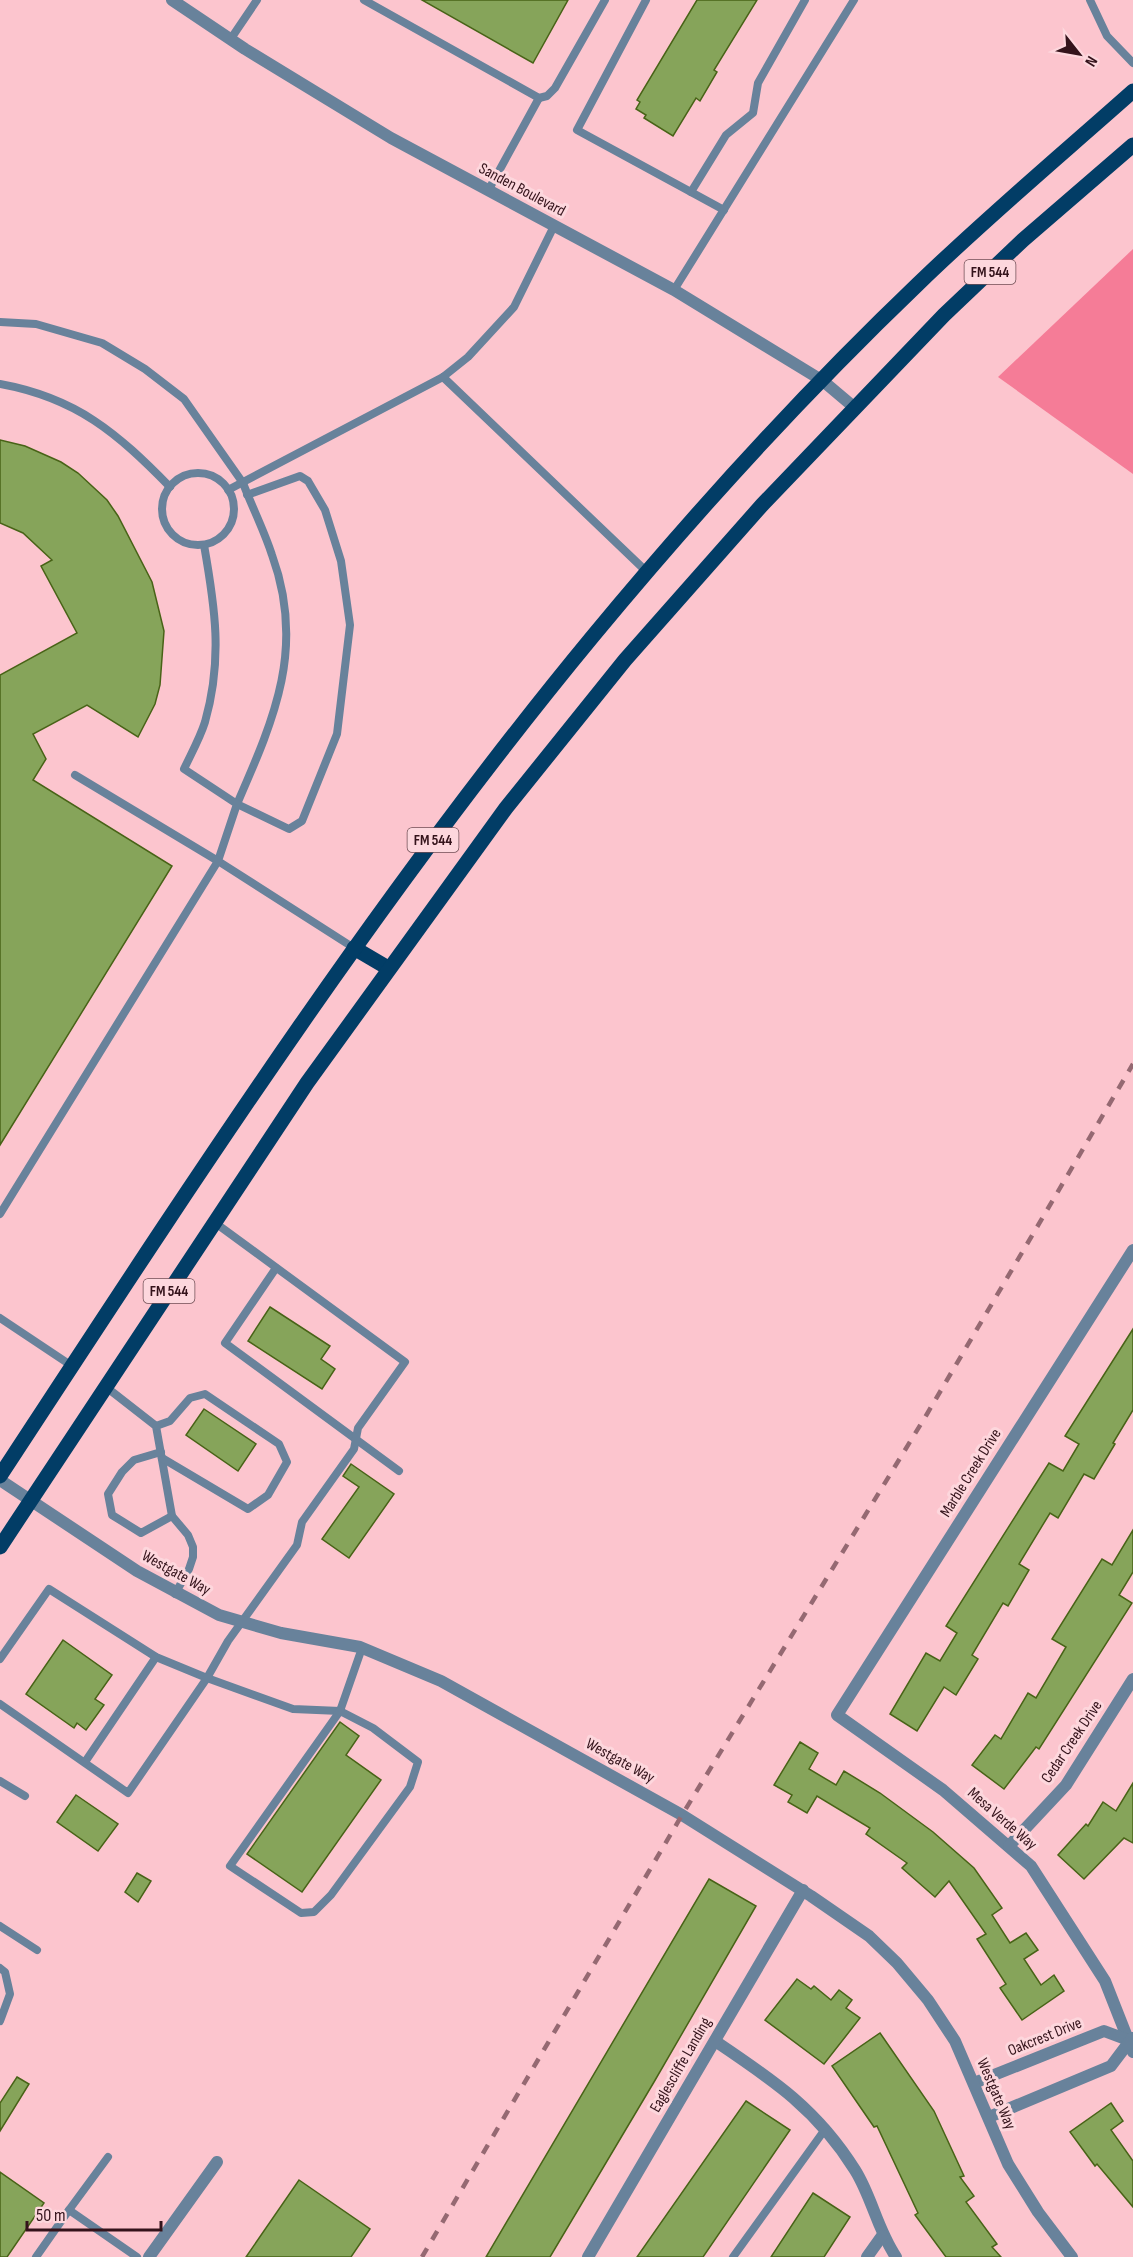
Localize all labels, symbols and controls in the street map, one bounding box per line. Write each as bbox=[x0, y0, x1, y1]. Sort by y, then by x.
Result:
north arrow bbox=[1049, 24, 1109, 84]
text: N bbox=[1080, 52, 1101, 70]
street label: Sanden Boulevard bbox=[476, 159, 568, 221]
road number: FM 544 bbox=[964, 260, 1016, 284]
road number: FM 544 bbox=[408, 828, 458, 852]
road number: FM 544 bbox=[144, 1279, 195, 1303]
street label: Marble Creek Drive bbox=[936, 1425, 1006, 1521]
street label: Westgate Way bbox=[138, 1546, 214, 1600]
street label: Cedar Creek Drive bbox=[1037, 1697, 1107, 1787]
street label: Westgate Way bbox=[582, 1734, 658, 1788]
street label: Mesa Verde Way bbox=[963, 1784, 1041, 1854]
street label: Eaglescliffe Landing bbox=[646, 2014, 716, 2116]
street label: Oakcrest Drive bbox=[1005, 2014, 1085, 2060]
street label: Westgate Way bbox=[973, 2056, 1019, 2132]
scale bar bbox=[27, 2194, 160, 2232]
text: 50 m bbox=[36, 2205, 66, 2226]

